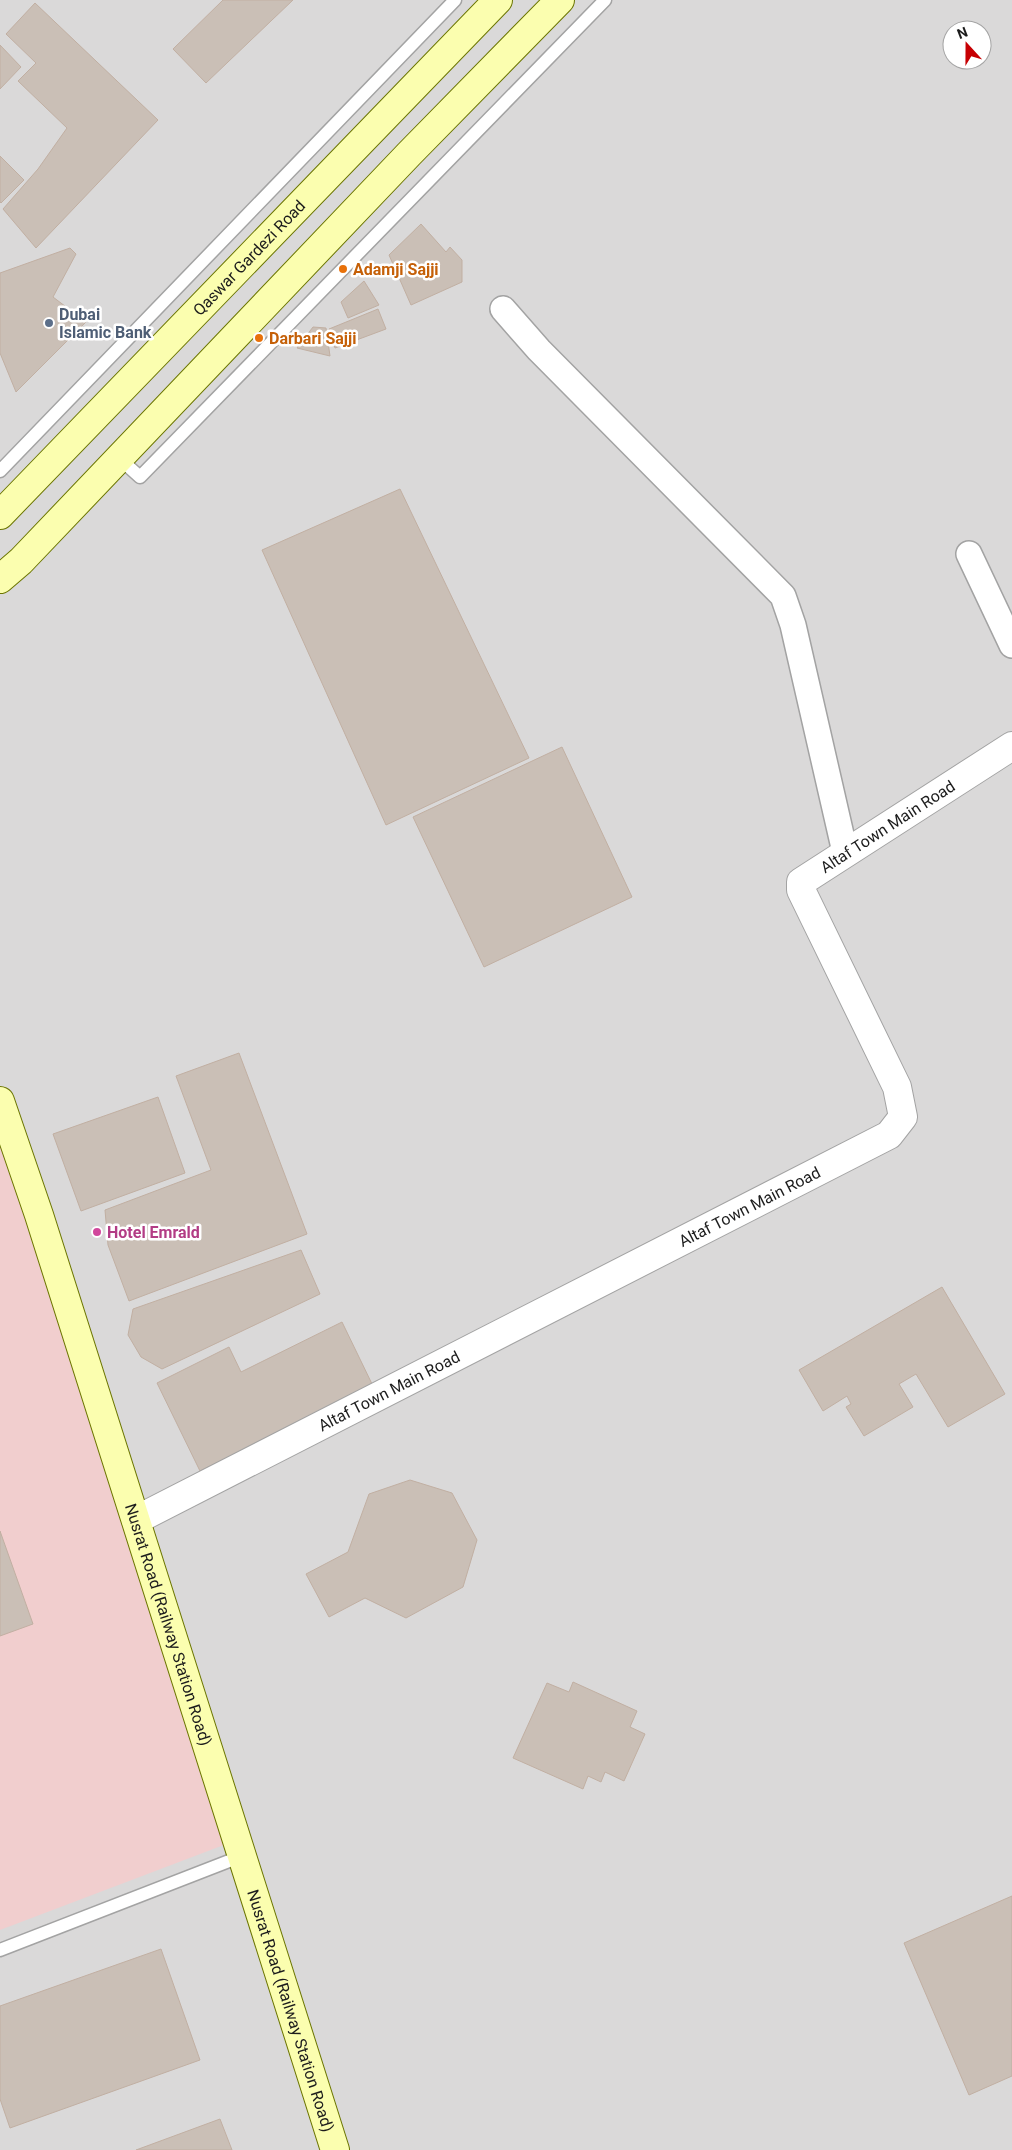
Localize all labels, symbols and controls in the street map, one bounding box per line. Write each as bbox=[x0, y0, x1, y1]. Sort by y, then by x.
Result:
north arrow bbox=[942, 20, 992, 70]
text: N bbox=[955, 24, 970, 42]
street label: Qaswar Gardezi Road bbox=[189, 196, 309, 319]
place label: Adamji Sajji bbox=[353, 260, 439, 279]
marker: Adamji Sajji bbox=[337, 263, 349, 275]
place label: Dubai Islamic Bank bbox=[59, 305, 152, 342]
marker: Dubai Islamic Bank bbox=[43, 317, 55, 329]
place label: Darbari Sajji bbox=[269, 329, 356, 348]
marker: Darbari Sajji bbox=[253, 332, 265, 344]
street label: Altaf Town Main Road bbox=[817, 776, 958, 877]
street label: Altaf Town Main Road bbox=[676, 1162, 823, 1250]
place label: Hotel Emrald bbox=[107, 1223, 200, 1242]
marker: Hotel Emrald bbox=[91, 1226, 103, 1238]
street label: Altaf Town Main Road bbox=[315, 1347, 463, 1435]
street label: Nusrat Road (Railway Station Road) bbox=[121, 1501, 216, 1748]
street label: Nusrat Road (Railway Station Road) bbox=[244, 1887, 338, 2134]

